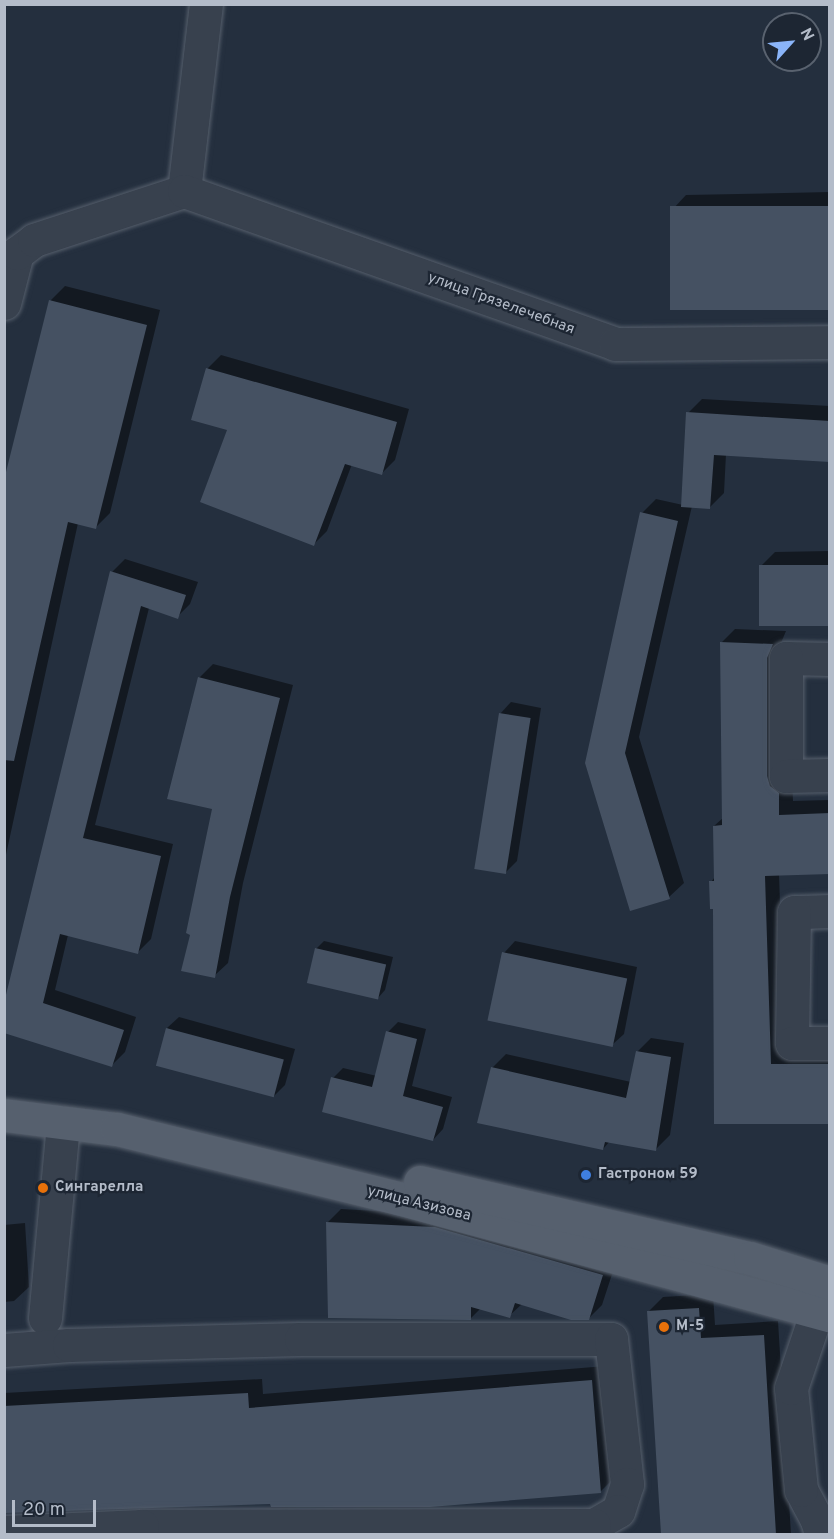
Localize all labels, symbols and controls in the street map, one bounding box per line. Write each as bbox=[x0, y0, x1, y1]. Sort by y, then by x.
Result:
north arrow bbox=[762, 12, 822, 72]
text: N bbox=[795, 25, 818, 44]
street label: улица Грязелечебная bbox=[425, 269, 577, 339]
place label: Гастроном 59 bbox=[598, 1166, 698, 1184]
marker: Гастроном 59 bbox=[579, 1168, 593, 1182]
place label: Сингарелла bbox=[55, 1179, 143, 1197]
marker: Сингарелла bbox=[36, 1181, 50, 1195]
street label: улица Азизова bbox=[365, 1182, 473, 1226]
place label: М-5 bbox=[676, 1318, 704, 1336]
marker: М-5 bbox=[657, 1320, 671, 1334]
scale bar bbox=[15, 1488, 99, 1526]
text: 20 m bbox=[23, 1499, 65, 1522]

